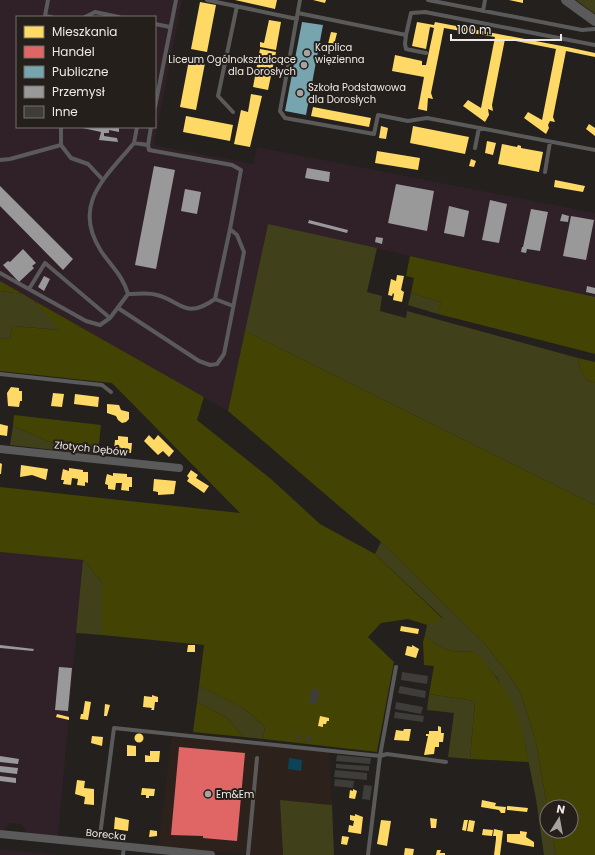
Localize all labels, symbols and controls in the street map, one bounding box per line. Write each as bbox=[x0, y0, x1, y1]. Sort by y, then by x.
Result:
legend bbox=[16, 16, 156, 128]
scale bar bbox=[451, 16, 561, 42]
text: 100 m bbox=[457, 21, 491, 38]
text: Mieszkania bbox=[52, 23, 118, 40]
place label: Kaplica więzienna bbox=[315, 40, 365, 67]
text: Handel bbox=[52, 43, 95, 60]
marker: Kaplica więzienna bbox=[302, 48, 312, 58]
place label: Liceum Ogólnokształcące dla Dorosłych bbox=[168, 52, 296, 79]
marker: Liceum Ogólnokształcące dla Dorosłych bbox=[299, 60, 309, 70]
text: Publiczne bbox=[52, 63, 109, 80]
place label: Szkoła Podstawowa dla Dorosłych bbox=[308, 80, 406, 107]
text: Przemysł bbox=[52, 83, 105, 100]
marker: Szkoła Podstawowa dla Dorosłych bbox=[295, 88, 305, 98]
text: Inne bbox=[52, 103, 78, 120]
street label: Złotych Dębów bbox=[54, 437, 129, 460]
place label: Em&Em bbox=[216, 787, 254, 802]
marker: Em&Em bbox=[203, 789, 213, 799]
north arrow bbox=[539, 799, 579, 839]
text: N bbox=[555, 801, 566, 818]
street label: Borecka bbox=[85, 825, 127, 844]

